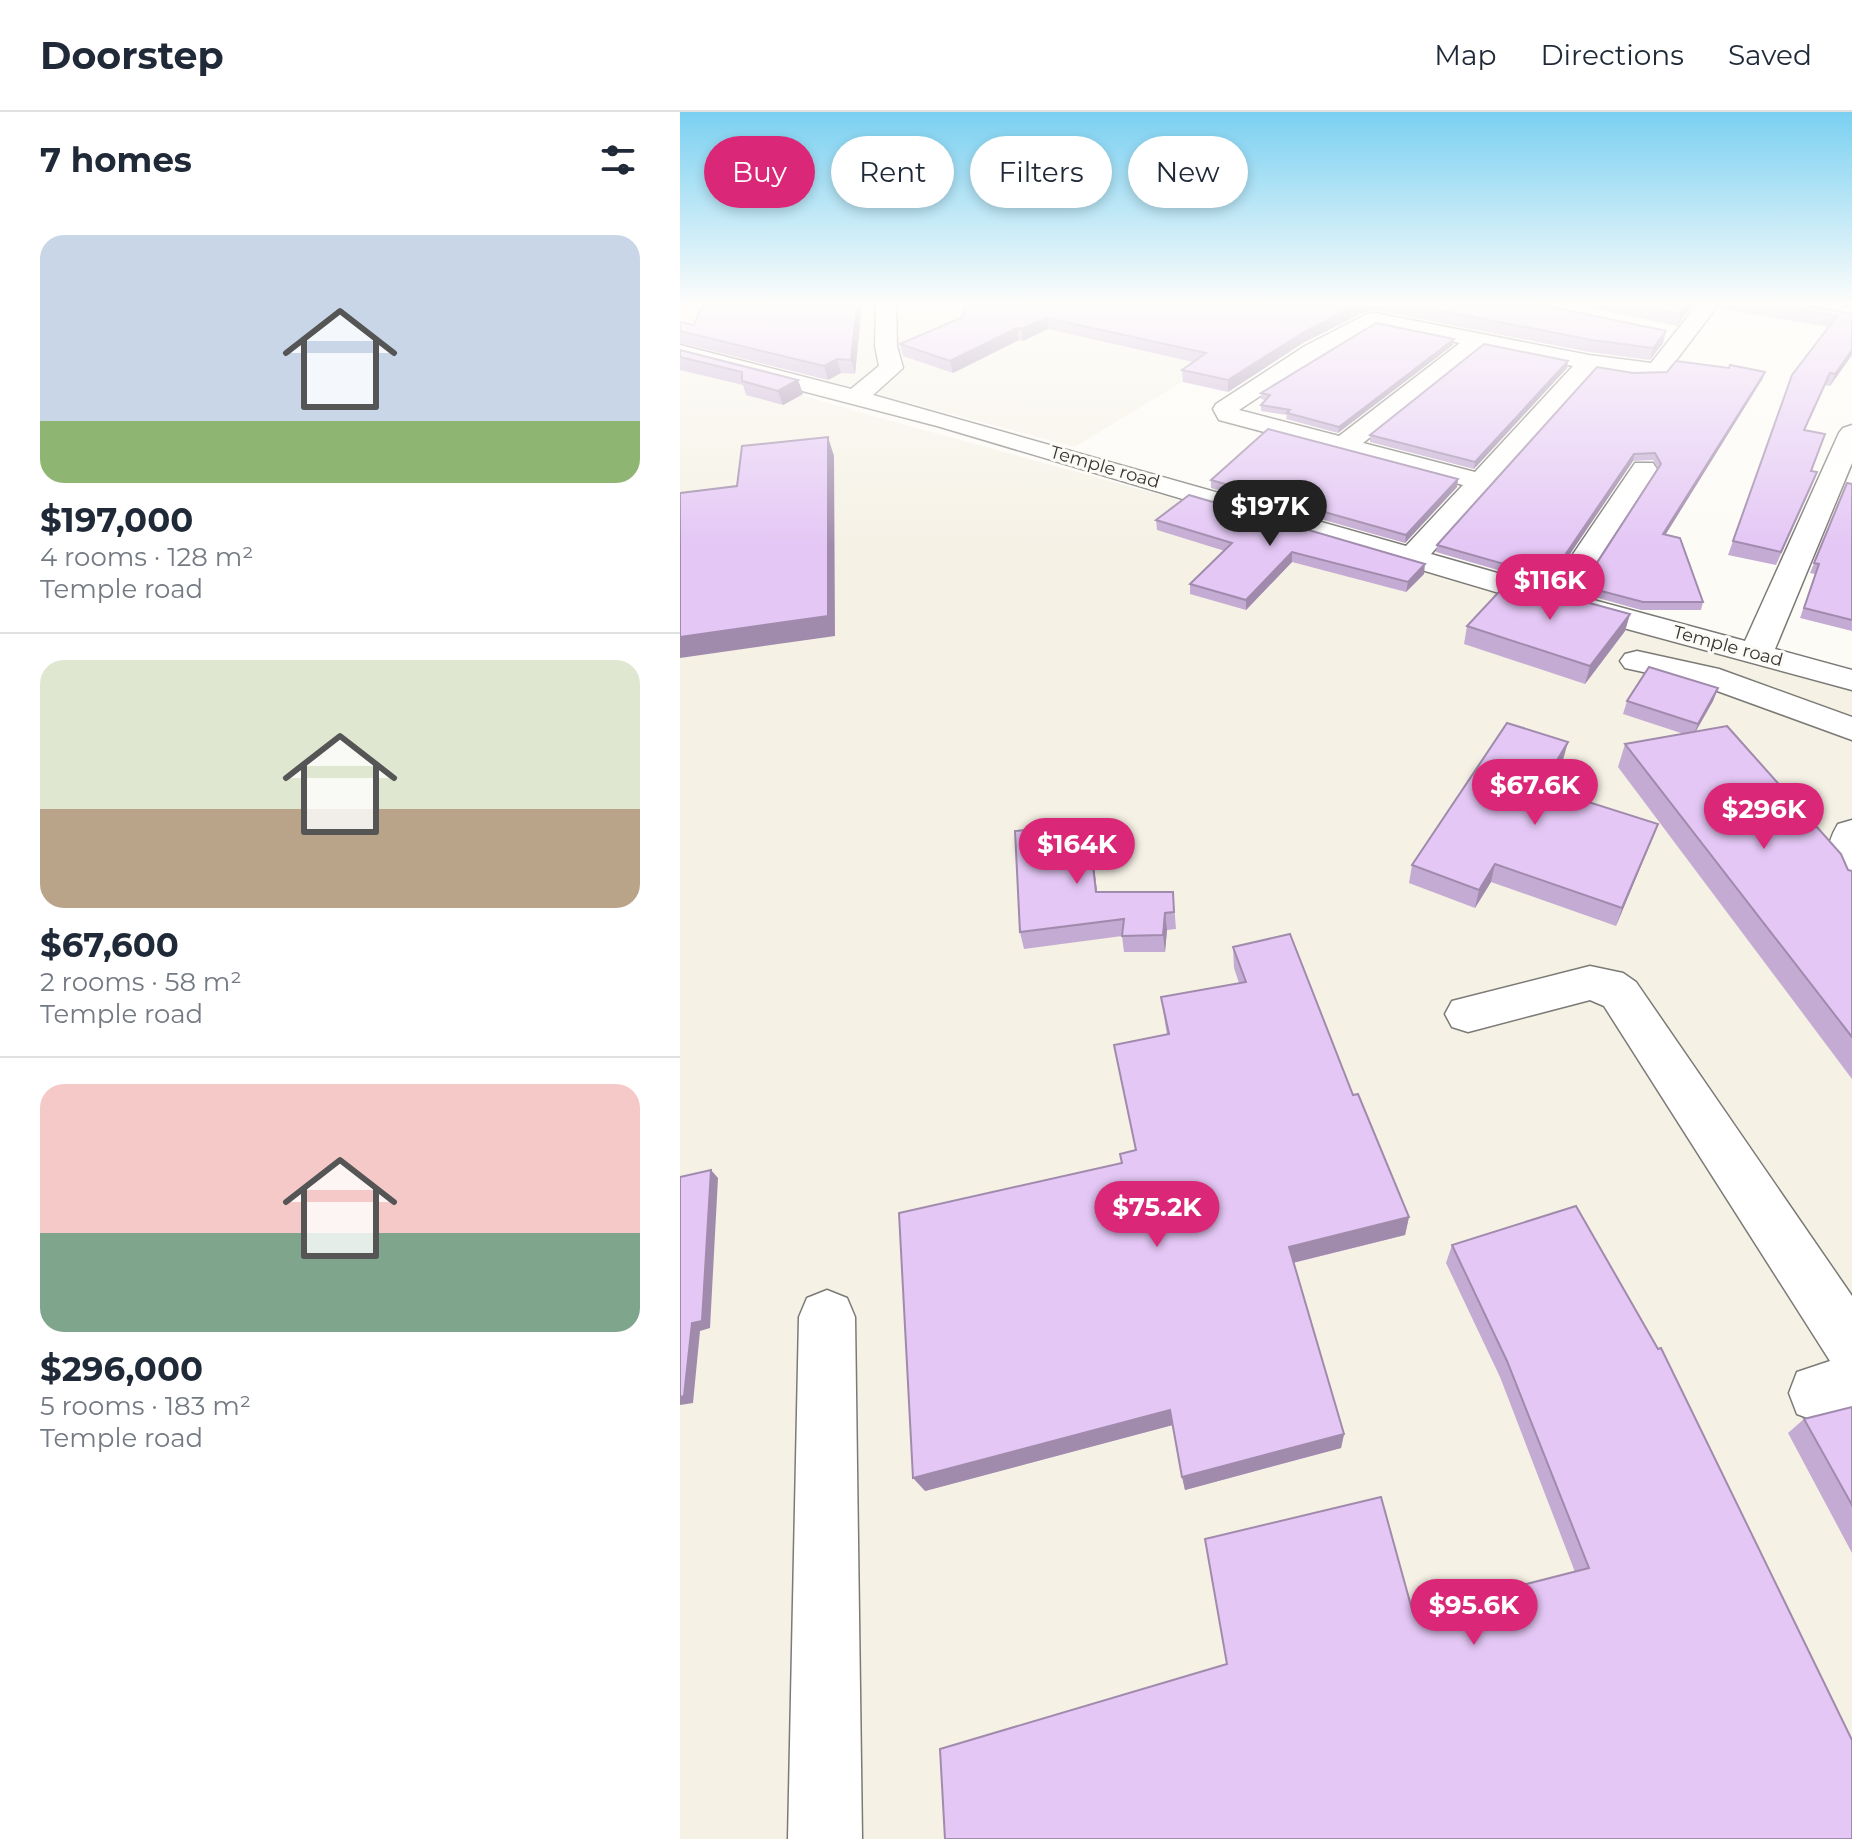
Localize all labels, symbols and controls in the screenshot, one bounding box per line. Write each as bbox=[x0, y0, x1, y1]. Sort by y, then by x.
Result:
text: Doorstep bbox=[40, 32, 224, 79]
text: Map bbox=[1434, 38, 1496, 72]
text: Directions bbox=[1540, 38, 1684, 72]
text: Saved bbox=[1728, 38, 1812, 72]
chip: Buy bbox=[704, 136, 815, 208]
chip: Rent bbox=[831, 136, 954, 208]
chip: Filters bbox=[970, 136, 1112, 208]
chip: New bbox=[1128, 136, 1248, 208]
icon: filters bbox=[596, 138, 640, 182]
text: 7 homes bbox=[40, 139, 192, 181]
icon: home bbox=[268, 287, 412, 431]
street label: Temple road bbox=[1048, 441, 1162, 493]
pin: $197K bbox=[1214, 480, 1326, 548]
text: $197K bbox=[1231, 490, 1309, 522]
text: $197,000 bbox=[40, 499, 193, 541]
text: 4 rooms · 128 m² bbox=[40, 541, 253, 573]
pin: $116K bbox=[1494, 554, 1606, 622]
text: $116K bbox=[1514, 564, 1586, 596]
text: Temple road bbox=[40, 573, 203, 605]
street label: Temple road bbox=[1671, 621, 1785, 671]
icon: home bbox=[268, 712, 412, 856]
pin: $67.6K bbox=[1470, 759, 1600, 827]
text: $67.6K bbox=[1490, 769, 1580, 801]
pin: $296K bbox=[1708, 783, 1820, 851]
text: $296K bbox=[1722, 793, 1806, 825]
pin: $164K bbox=[1021, 818, 1133, 886]
text: $164K bbox=[1037, 828, 1117, 860]
text: $67,600 bbox=[40, 924, 179, 966]
text: 2 rooms · 58 m² bbox=[40, 966, 242, 998]
text: Temple road bbox=[40, 998, 203, 1030]
icon: home bbox=[268, 1136, 412, 1280]
pin: $75.2K bbox=[1092, 1181, 1222, 1249]
text: $75.2K bbox=[1112, 1191, 1202, 1223]
text: $296,000 bbox=[40, 1348, 203, 1390]
text: 5 rooms · 183 m² bbox=[40, 1390, 251, 1422]
text: Temple road bbox=[40, 1422, 203, 1454]
pin: $95.6K bbox=[1409, 1579, 1539, 1647]
text: $95.6K bbox=[1429, 1589, 1519, 1621]

